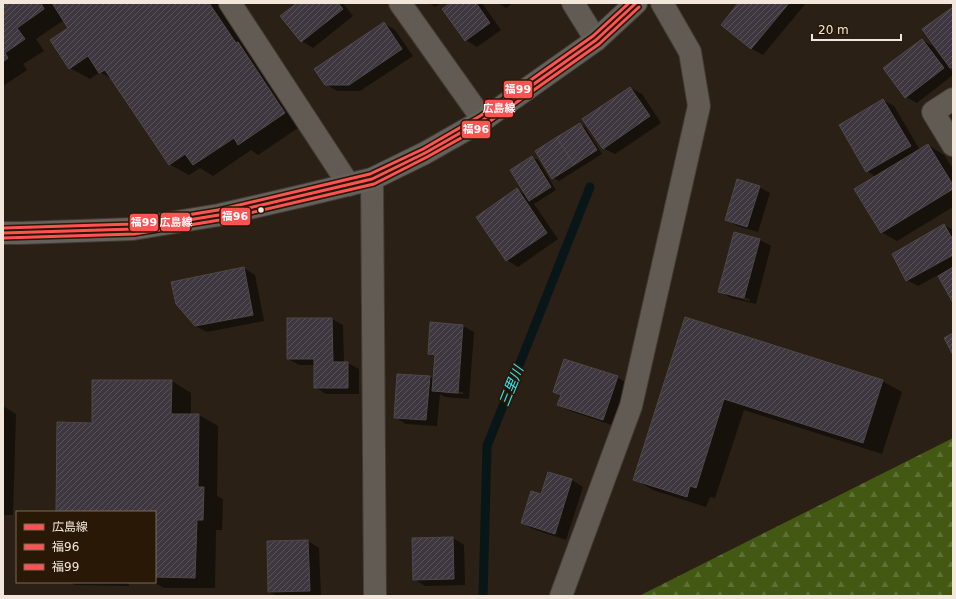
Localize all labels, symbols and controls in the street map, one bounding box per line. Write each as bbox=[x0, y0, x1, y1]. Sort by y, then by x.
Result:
scale bar bbox=[812, 16, 901, 42]
text: 20 m bbox=[818, 23, 849, 37]
line badge: 福99 bbox=[503, 80, 533, 99]
text: 福99 bbox=[505, 83, 531, 96]
line badge: 広島線 bbox=[484, 99, 514, 118]
text: 広島線 bbox=[483, 102, 516, 115]
line badge: 福96 bbox=[461, 120, 491, 139]
text: 福96 bbox=[463, 123, 489, 136]
unlabelled marker bbox=[256, 205, 266, 215]
line badge: 福96 bbox=[220, 207, 251, 226]
text: 福96 bbox=[222, 210, 248, 223]
line badge: 広島線 bbox=[160, 212, 191, 232]
line badge: 福99 bbox=[129, 213, 159, 232]
text: 福99 bbox=[131, 216, 157, 229]
text: 広島線 bbox=[160, 216, 193, 229]
water label: 三里川 bbox=[496, 362, 527, 408]
legend bbox=[16, 511, 156, 583]
text: 広島線 bbox=[52, 520, 88, 534]
text: 福96 bbox=[52, 540, 79, 554]
text: 福99 bbox=[52, 560, 79, 574]

